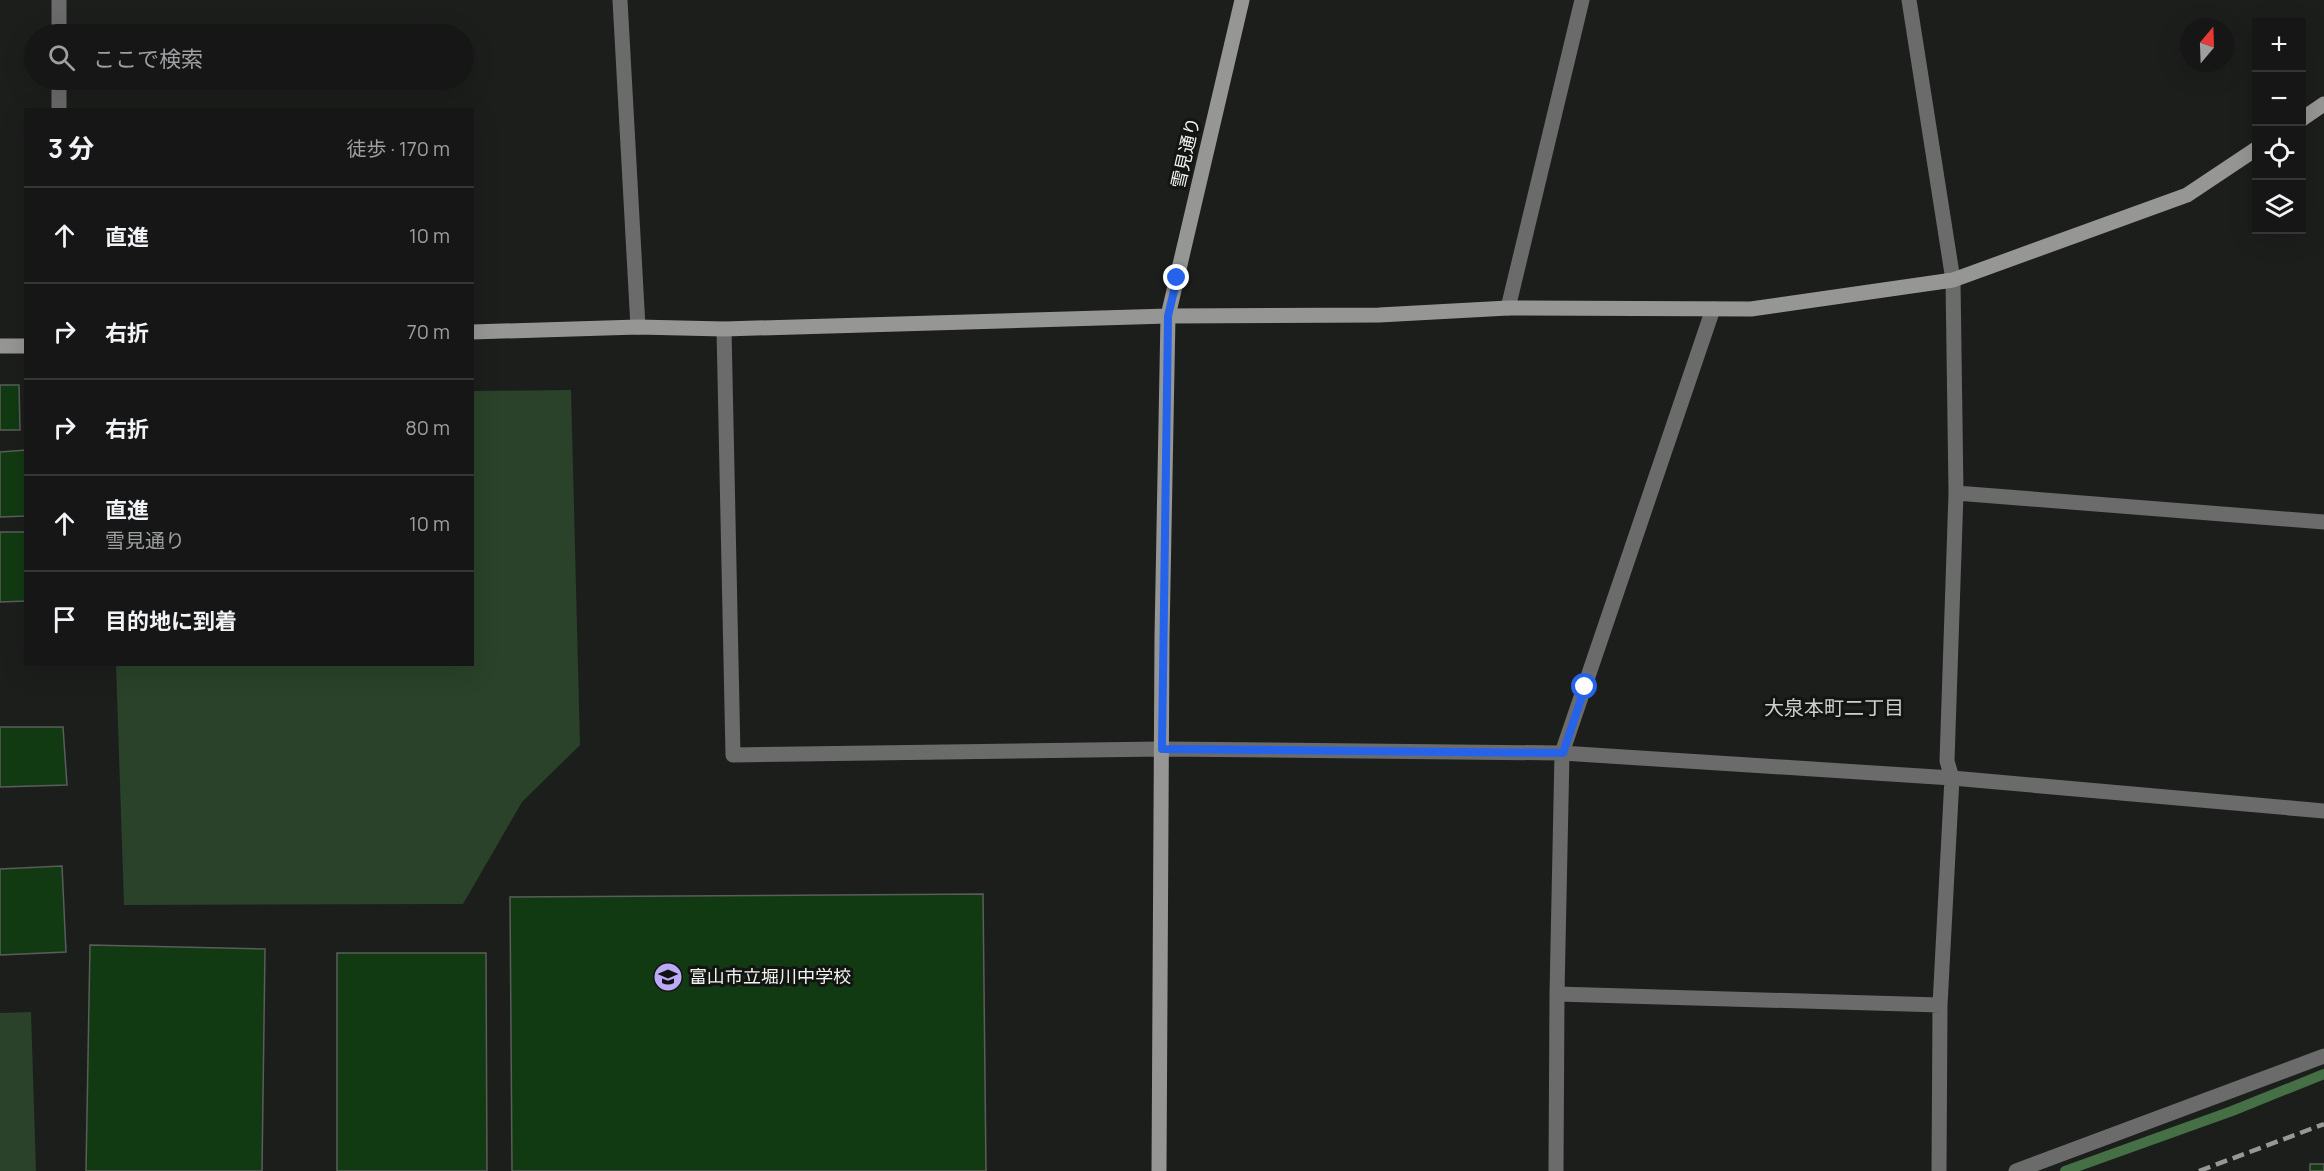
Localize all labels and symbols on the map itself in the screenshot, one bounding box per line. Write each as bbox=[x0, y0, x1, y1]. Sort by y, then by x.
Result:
north arrow bbox=[2180, 18, 2234, 72]
street label: 雪見通り bbox=[1165, 115, 1205, 191]
route end bbox=[1163, 264, 1189, 290]
route start bbox=[1571, 673, 1597, 699]
district label: 大泉本町二丁目 bbox=[1764, 694, 1904, 721]
school or university icon: 富山市立堀川中学校 bbox=[652, 961, 684, 993]
place label: 富山市立堀川中学校 bbox=[689, 964, 851, 988]

